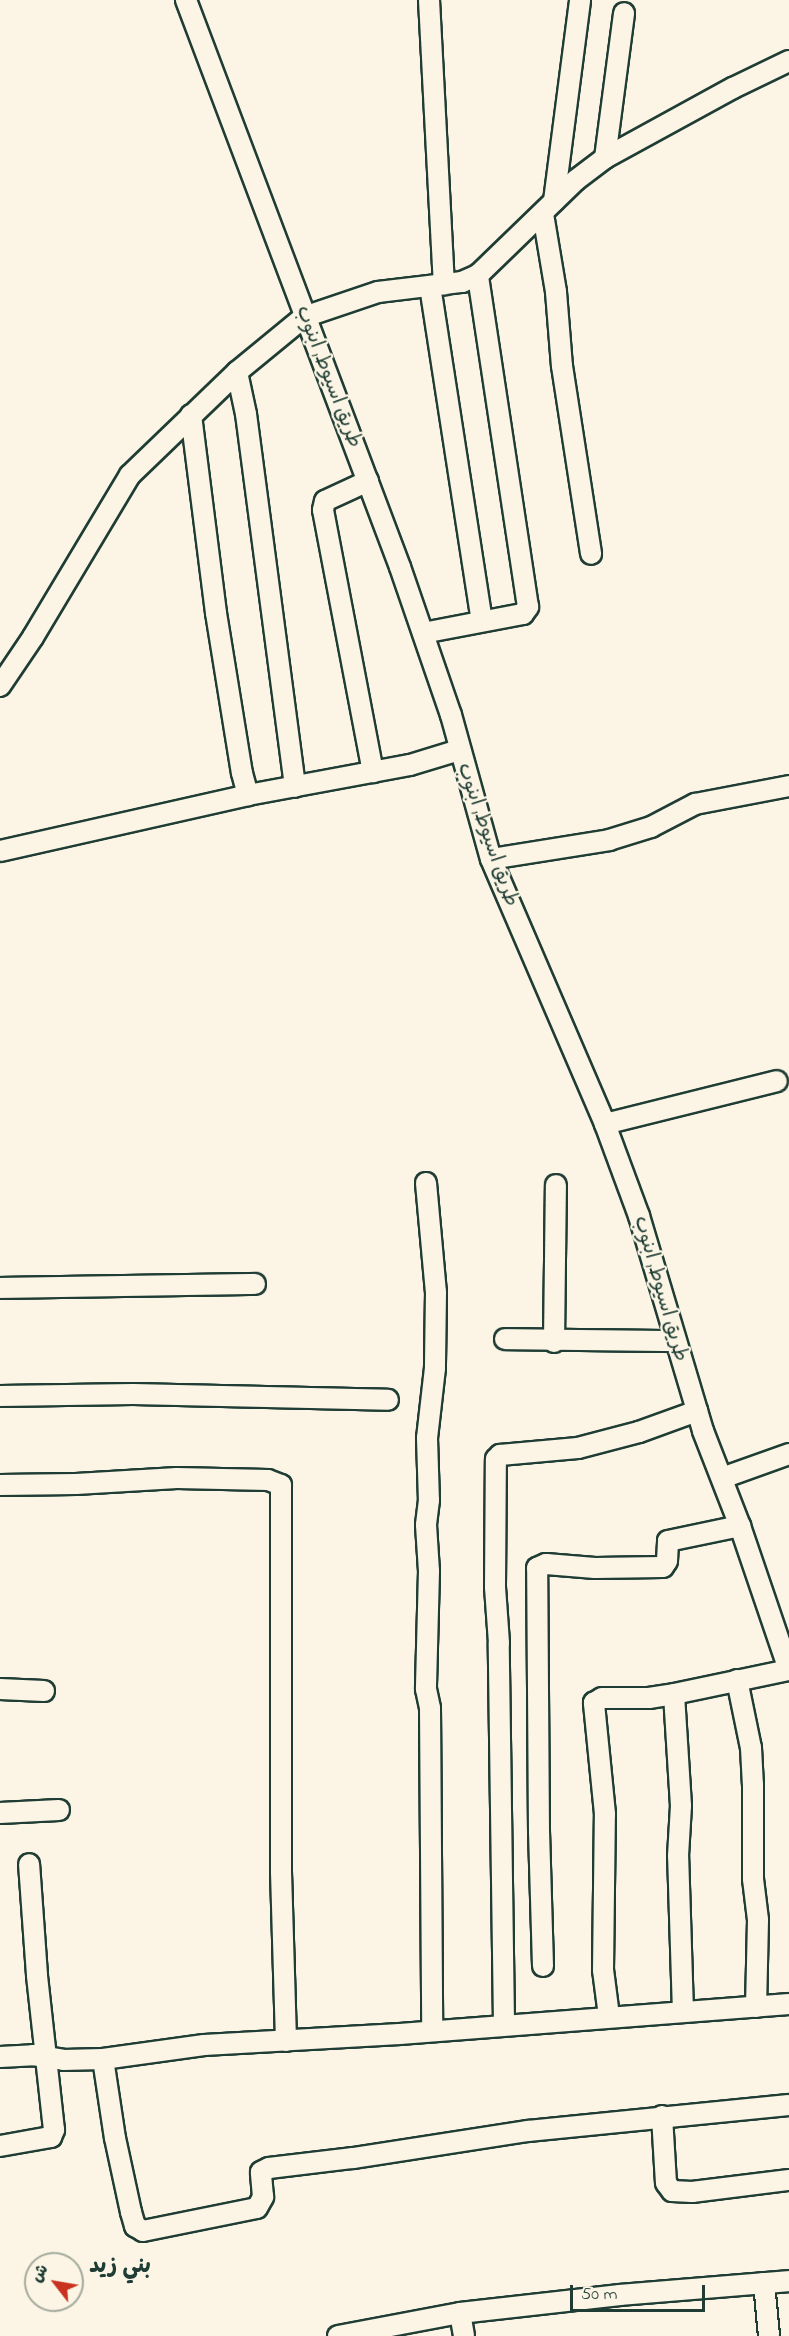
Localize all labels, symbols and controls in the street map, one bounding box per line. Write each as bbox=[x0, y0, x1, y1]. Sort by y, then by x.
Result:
street label: طريق اسيوط, ابنوب bbox=[290, 303, 366, 451]
street label: طريق اسيوط, ابنوب bbox=[451, 760, 523, 910]
street label: طريق اسيوط, ابنوب bbox=[628, 1213, 692, 1365]
north arrow bbox=[24, 2252, 84, 2312]
district label: بني زيد bbox=[89, 2255, 151, 2281]
text: ش bbox=[25, 2260, 55, 2287]
scale bar bbox=[573, 2273, 708, 2311]
text: 50 m bbox=[581, 2282, 618, 2308]

